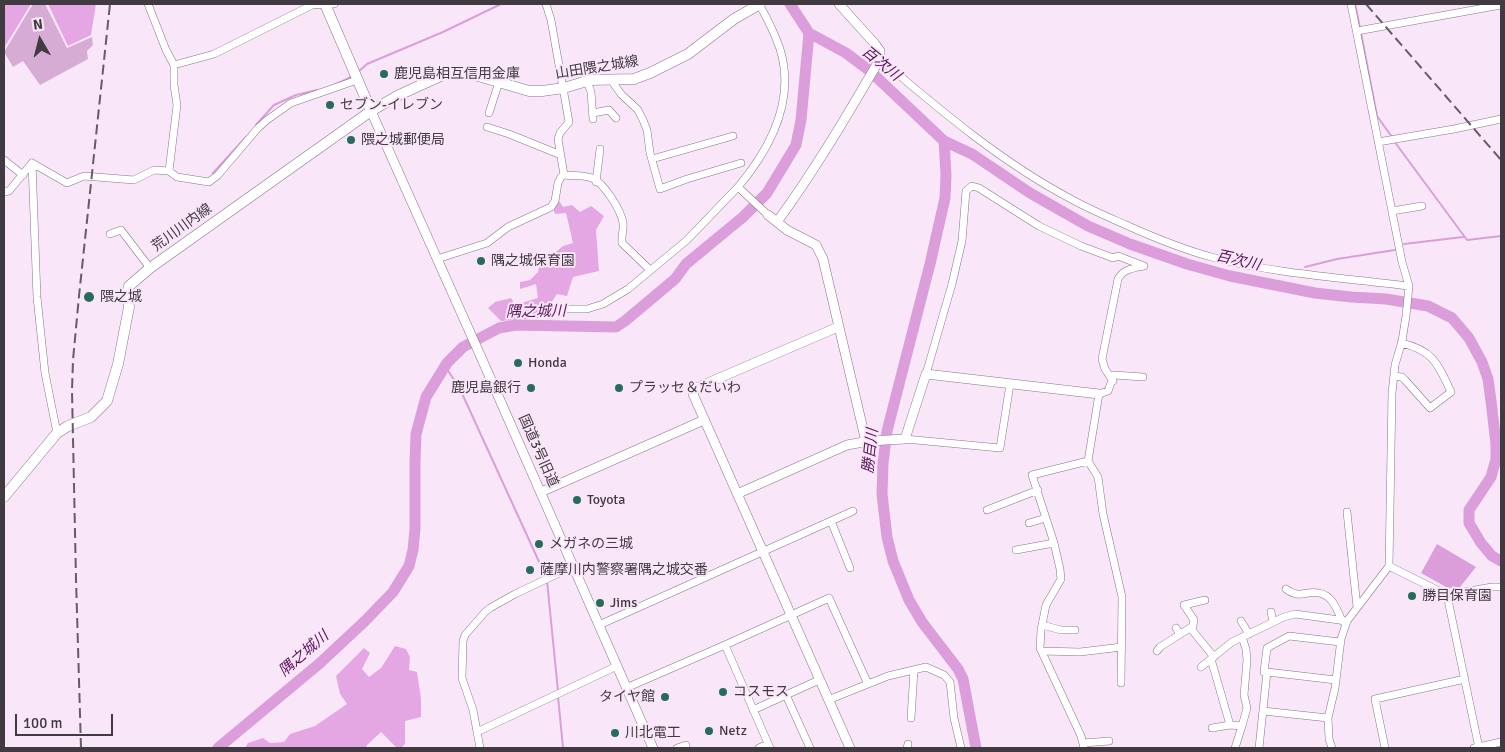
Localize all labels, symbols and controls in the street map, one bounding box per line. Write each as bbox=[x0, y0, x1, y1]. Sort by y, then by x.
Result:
north arrow bbox=[15, 15, 65, 65]
text: N bbox=[32, 16, 44, 34]
water label: 百次川 bbox=[858, 43, 904, 85]
street label: 山田隈之城線 bbox=[554, 53, 640, 83]
place label: 鹿児島相互信用金庫 bbox=[394, 66, 520, 82]
marker: 鹿児島相互信用金庫 bbox=[378, 68, 390, 80]
place label: セブン-イレブン bbox=[340, 97, 443, 113]
marker: セブン-イレブン bbox=[324, 99, 336, 111]
place label: 隈之城郵便局 bbox=[361, 132, 445, 148]
marker: 隈之城郵便局 bbox=[345, 134, 357, 146]
street label: 荒川川内線 bbox=[149, 201, 215, 255]
water label: 百次川 bbox=[1214, 247, 1262, 275]
place label: 隅之城保育園 bbox=[491, 253, 575, 269]
marker: 隅之城保育園 bbox=[475, 255, 487, 267]
place label: 隈之城 bbox=[100, 289, 142, 305]
marker: 隈之城 bbox=[82, 290, 96, 304]
water label: 隅之城川 bbox=[506, 302, 566, 322]
place label: Honda bbox=[528, 355, 567, 371]
marker: Honda bbox=[512, 357, 524, 369]
place label: 鹿児島銀行 bbox=[451, 380, 521, 396]
place label: プラッセ＆だいわ bbox=[629, 380, 741, 396]
marker: 鹿児島銀行 bbox=[525, 382, 537, 394]
marker: プラッセ＆だいわ bbox=[613, 382, 625, 394]
street label: 国道3号旧道 bbox=[515, 412, 561, 490]
water label: 勝目川 bbox=[860, 428, 882, 474]
place label: Toyota bbox=[587, 492, 625, 508]
marker: Toyota bbox=[571, 494, 583, 506]
place label: メガネの三城 bbox=[549, 536, 633, 552]
marker: メガネの三城 bbox=[533, 538, 545, 550]
place label: 薩摩川内警察署隅之城交番 bbox=[540, 562, 708, 578]
marker: 薩摩川内警察署隅之城交番 bbox=[524, 564, 536, 576]
place label: 勝目保育園 bbox=[1422, 588, 1492, 604]
marker: 勝目保育園 bbox=[1406, 590, 1418, 602]
place label: Jims bbox=[610, 595, 637, 611]
marker: Jims bbox=[594, 597, 606, 609]
water label: 隅之城川 bbox=[275, 628, 333, 680]
place label: コスモス bbox=[733, 684, 789, 700]
marker: コスモス bbox=[717, 686, 729, 698]
place label: タイヤ館 bbox=[599, 689, 655, 705]
marker: タイヤ館 bbox=[659, 691, 671, 703]
scale bar bbox=[18, 704, 115, 736]
text: 100 m bbox=[23, 714, 63, 732]
place label: Netz bbox=[719, 723, 747, 739]
place label: 川北電工 bbox=[625, 725, 681, 741]
marker: Netz bbox=[703, 725, 715, 737]
marker: 川北電工 bbox=[609, 727, 621, 739]

